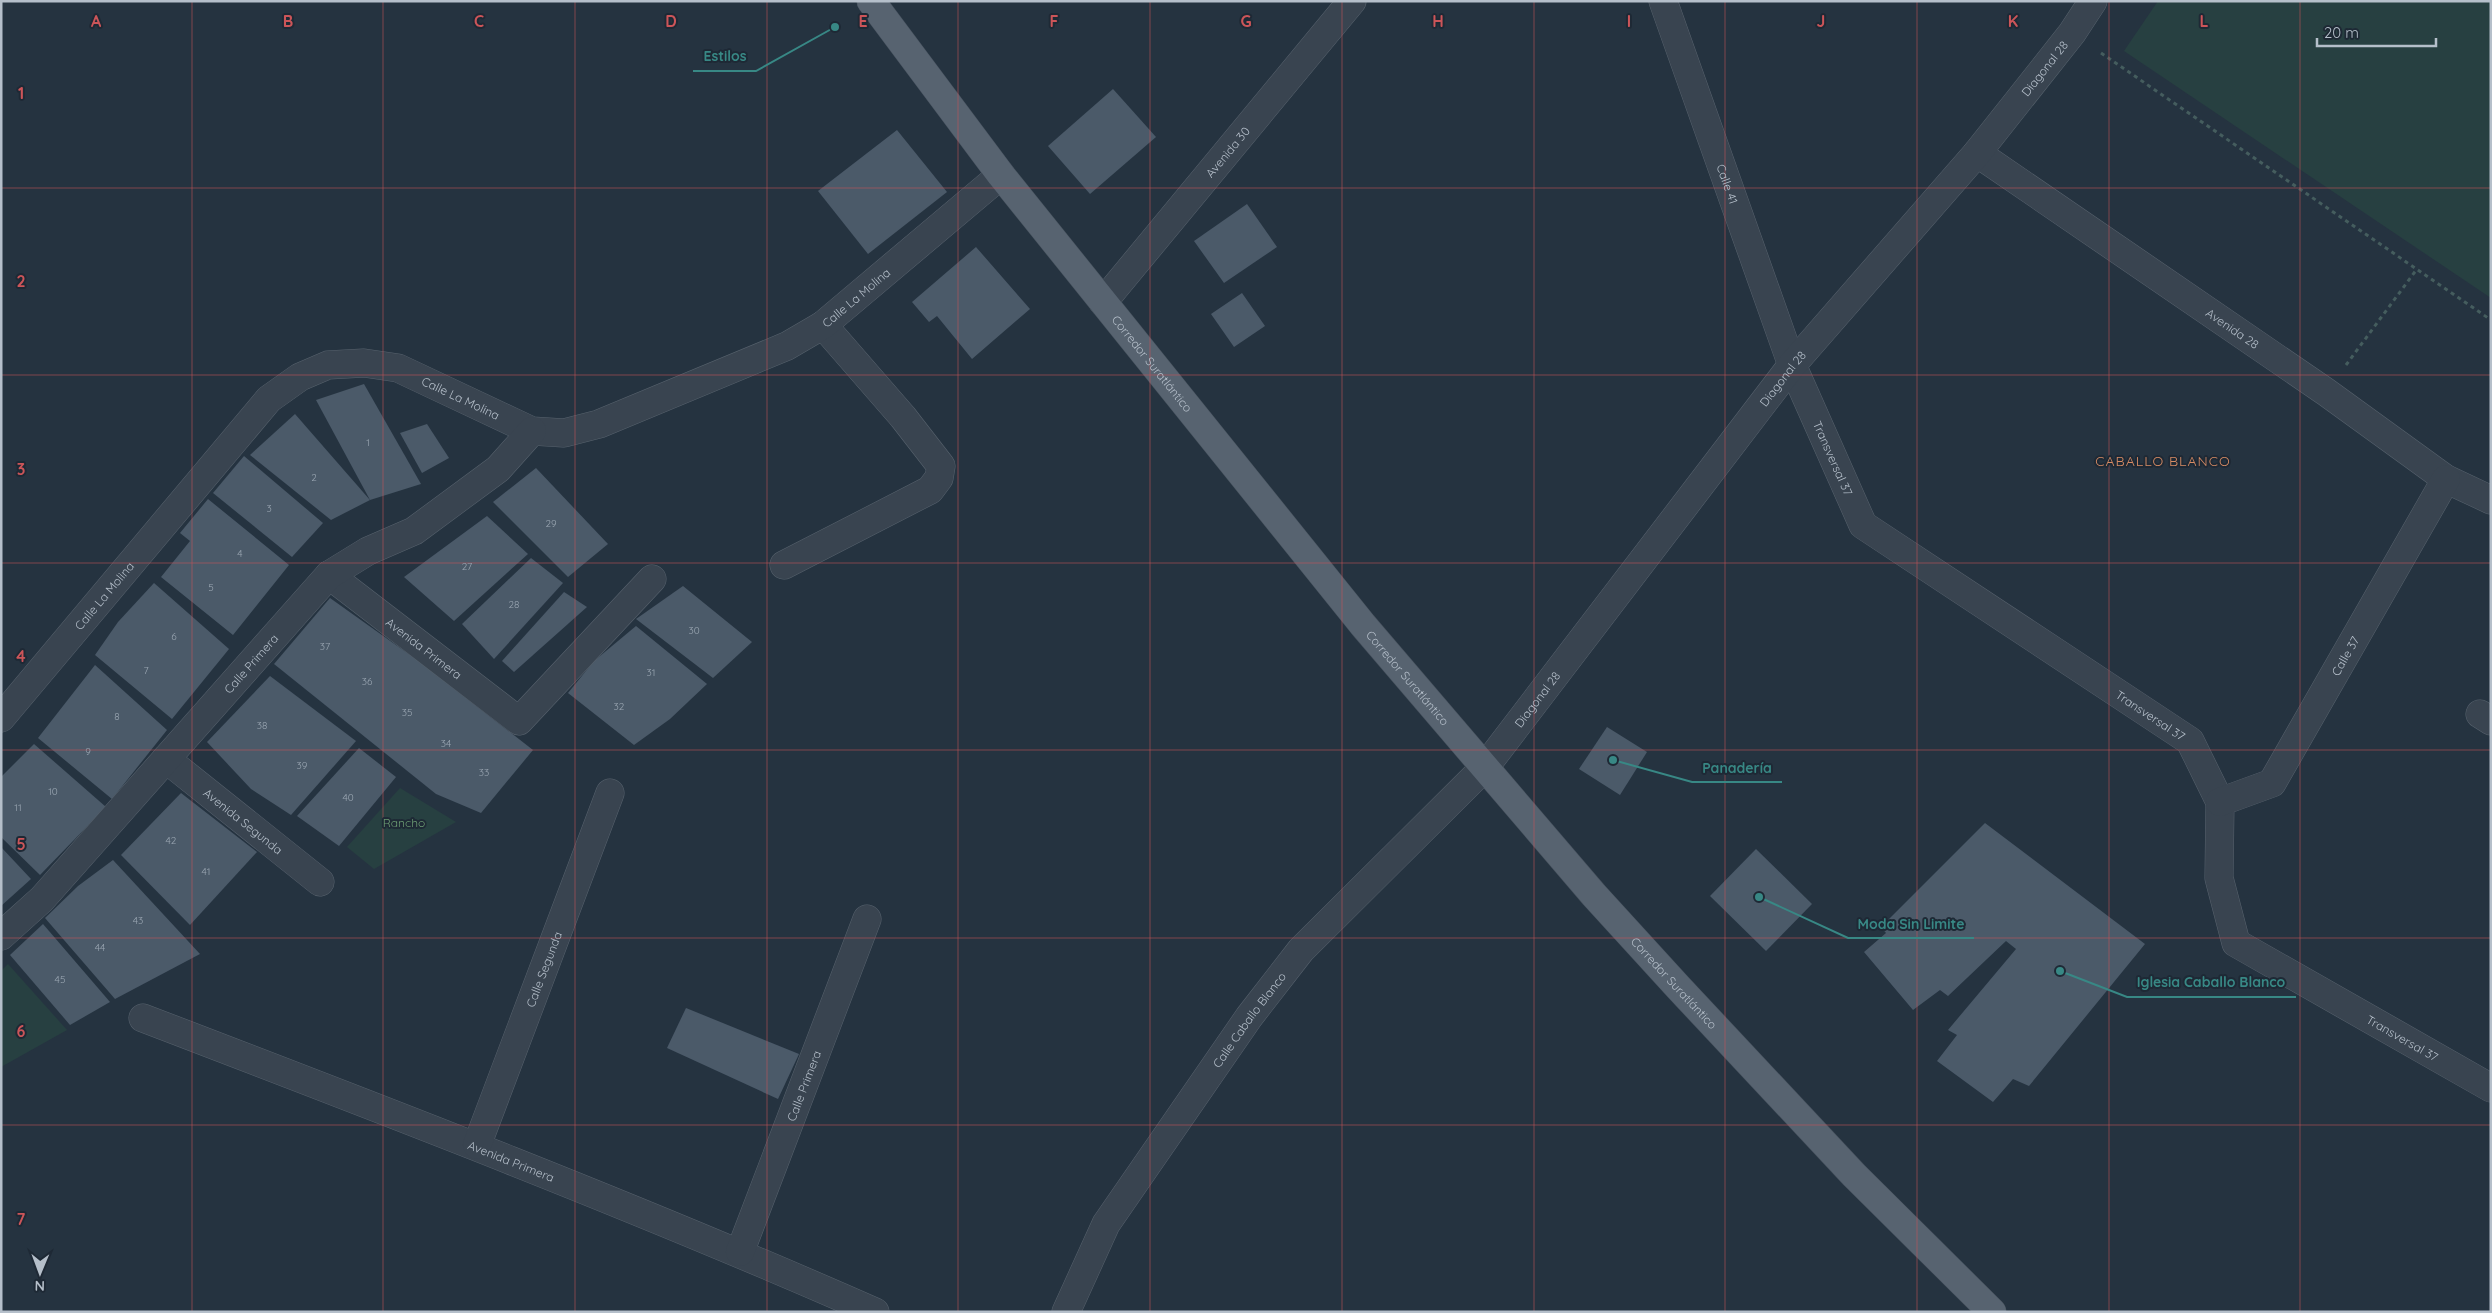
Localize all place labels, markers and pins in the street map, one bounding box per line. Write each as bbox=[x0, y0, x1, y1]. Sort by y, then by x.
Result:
callout: Estilos bbox=[693, 42, 756, 71]
callout: Panadería bbox=[1692, 753, 1782, 782]
callout: Moda Sin Limite bbox=[1848, 909, 1974, 938]
callout: Iglesia Caballo Blanco bbox=[2127, 968, 2296, 997]

